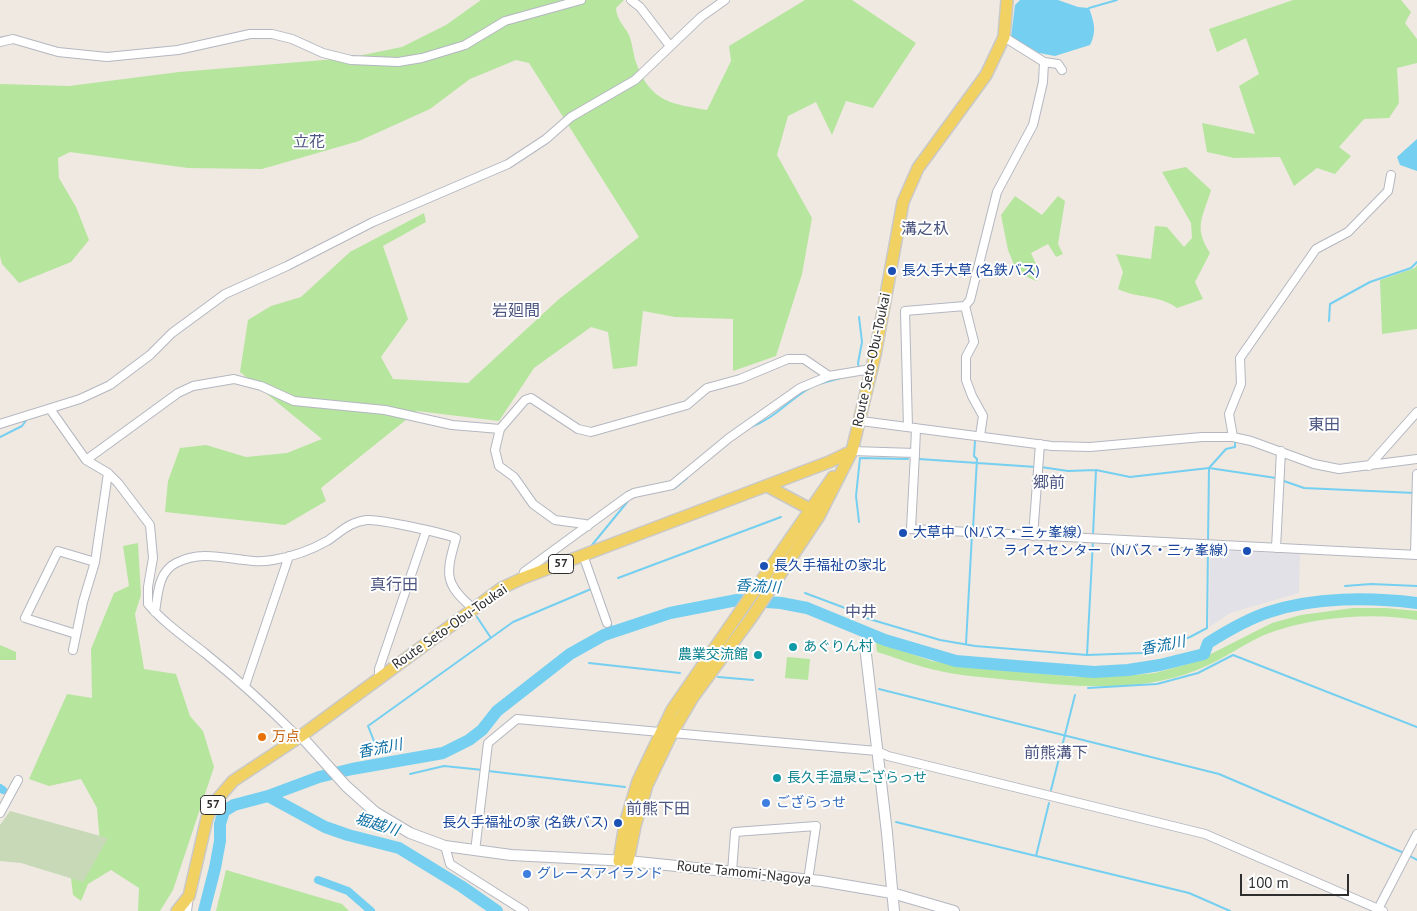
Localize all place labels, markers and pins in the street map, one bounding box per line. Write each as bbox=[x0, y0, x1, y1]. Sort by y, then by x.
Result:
place label: 長久手大草 (名鉄バス) bbox=[902, 263, 1040, 279]
marker: 長久手大草 (名鉄バス) bbox=[886, 265, 898, 277]
place label: 大草中（Nバス・三ヶ峯線） bbox=[913, 525, 1090, 541]
marker: 大草中（Nバス・三ヶ峯線） bbox=[897, 527, 909, 539]
place label: ライスセンター（Nバス・三ヶ峯線） bbox=[1004, 543, 1237, 559]
marker: ライスセンター（Nバス・三ヶ峯線） bbox=[1241, 545, 1253, 557]
place label: 長久手福祉の家北 bbox=[774, 558, 886, 574]
marker: 長久手福祉の家北 bbox=[758, 560, 770, 572]
place label: あぐりん村 bbox=[803, 639, 873, 655]
marker: あぐりん村 bbox=[787, 641, 799, 653]
place label: 農業交流館 bbox=[678, 647, 748, 663]
marker: 農業交流館 bbox=[752, 649, 764, 661]
place label: 万点 bbox=[272, 729, 300, 745]
marker: 万点 bbox=[256, 731, 268, 743]
place label: 長久手温泉ござらっせ bbox=[787, 770, 927, 786]
marker: 長久手温泉ござらっせ bbox=[771, 772, 783, 784]
place label: ござらっせ bbox=[776, 795, 846, 811]
marker: ござらっせ bbox=[760, 797, 772, 809]
place label: 長久手福祉の家 (名鉄バス) bbox=[442, 815, 608, 831]
marker: 長久手福祉の家 (名鉄バス) bbox=[612, 817, 624, 829]
place label: グレースアイランド bbox=[537, 866, 663, 882]
marker: グレースアイランド bbox=[521, 868, 533, 880]

